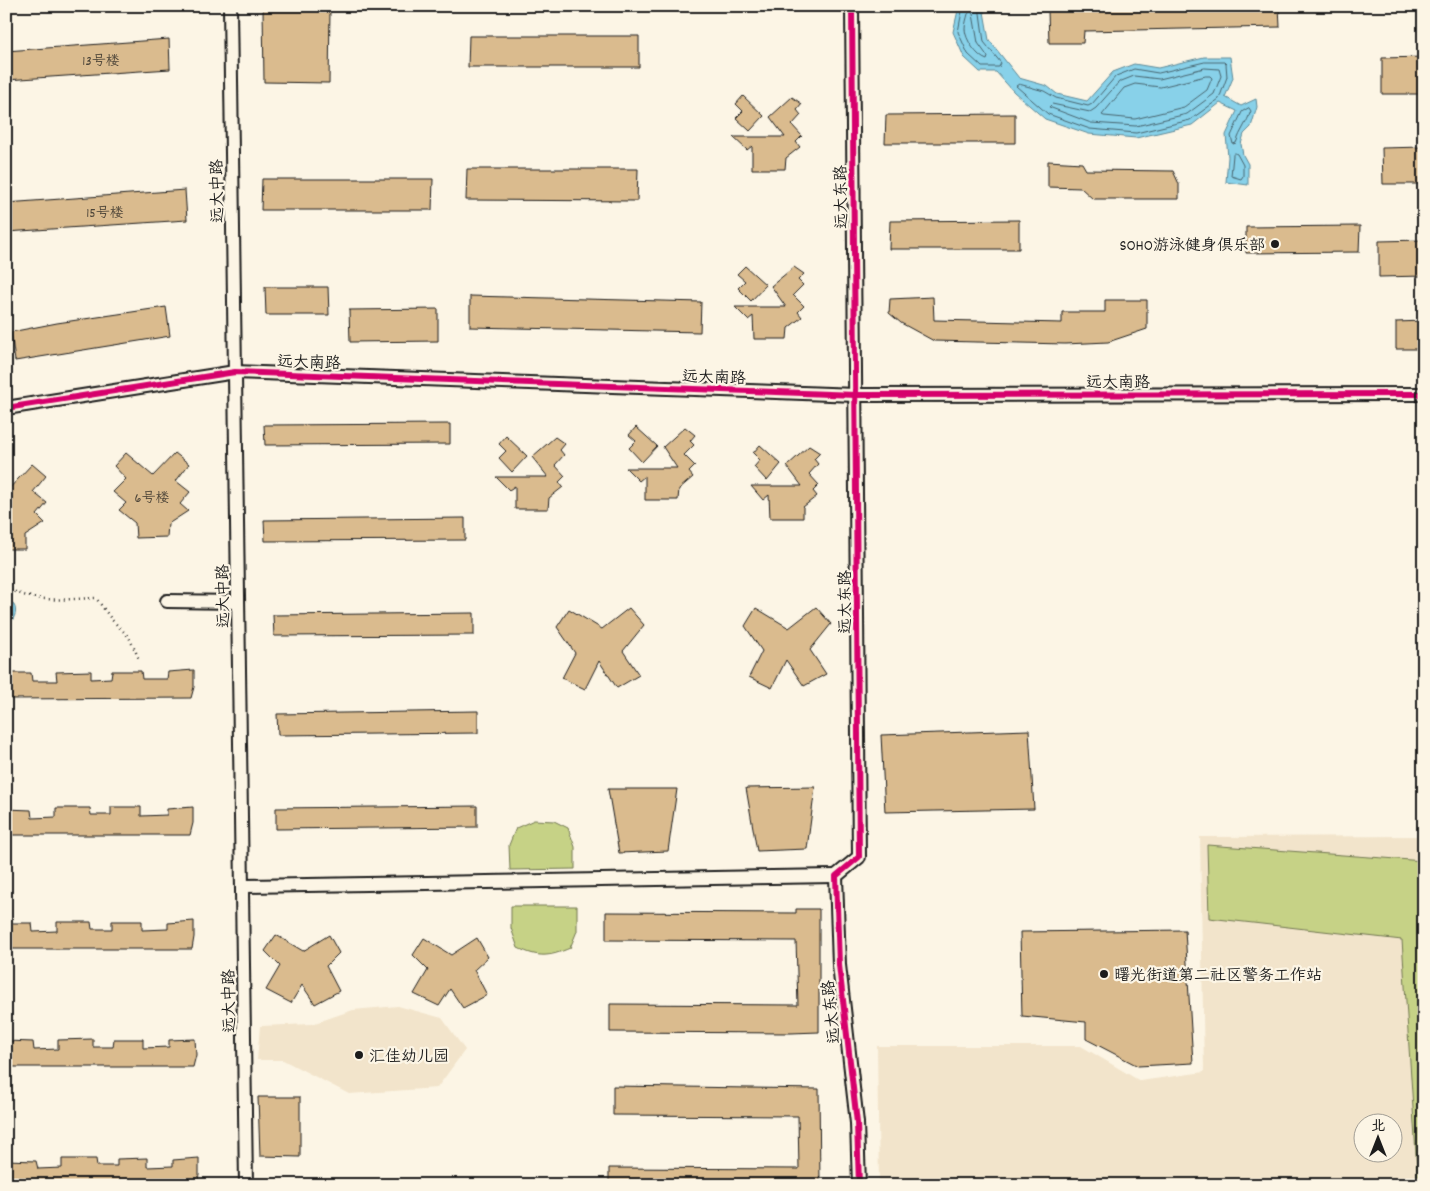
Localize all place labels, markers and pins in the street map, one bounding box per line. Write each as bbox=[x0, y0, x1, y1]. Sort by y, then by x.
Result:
place label: SOHO游泳健身俱乐部 bbox=[1119, 235, 1265, 258]
marker: SOHO游泳健身俱乐部 bbox=[1269, 238, 1281, 250]
place label: 曙光街道第二社区警务工作站 bbox=[1114, 965, 1322, 988]
marker: 曙光街道第二社区警务工作站 bbox=[1098, 968, 1110, 980]
place label: 汇佳幼儿园 bbox=[369, 1046, 449, 1069]
marker: 汇佳幼儿园 bbox=[353, 1049, 365, 1061]

